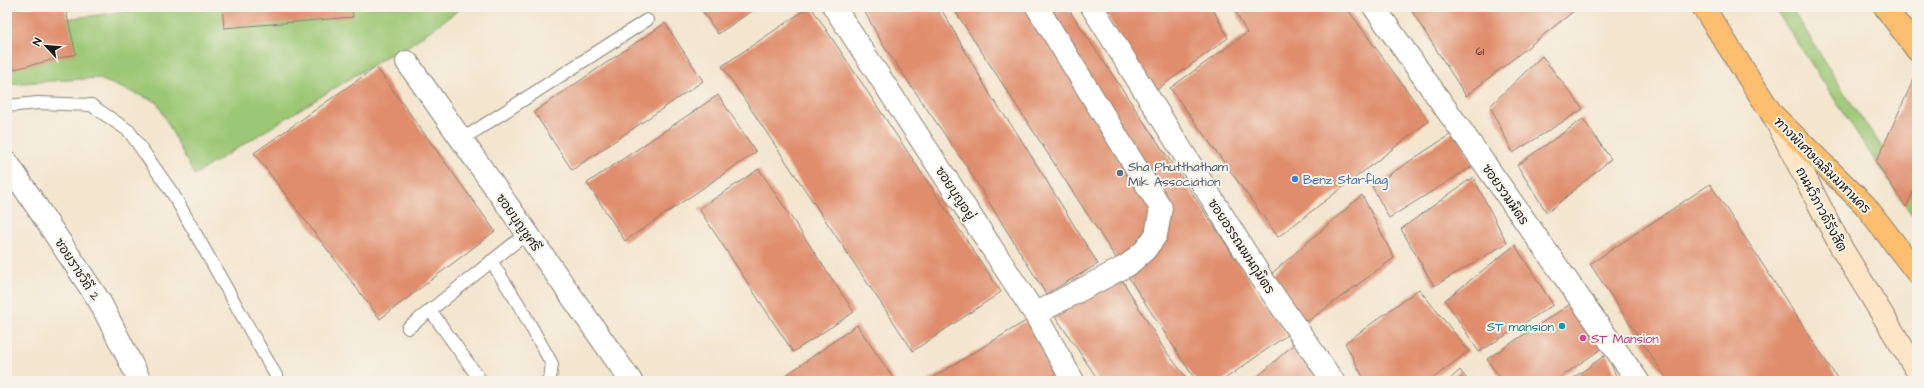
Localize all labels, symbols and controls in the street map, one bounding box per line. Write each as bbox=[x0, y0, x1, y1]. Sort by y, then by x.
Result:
north arrow bbox=[26, 26, 66, 66]
text: N bbox=[29, 35, 46, 48]
house number: 61 bbox=[1476, 44, 1485, 59]
street label: ทางพิเศษเฉลิมมหานคร bbox=[1770, 113, 1875, 218]
place label: Sha Phutthatham Mik Association bbox=[1128, 158, 1229, 191]
street label: ซอยรวมมิตร bbox=[1478, 160, 1533, 229]
street label: ซอยบุญอยู่ bbox=[931, 163, 979, 224]
street label: ถนนวิภาวดีรังสิต bbox=[1791, 164, 1851, 255]
marker: Sha Phutthatham Mik Association bbox=[1115, 168, 1125, 178]
place label: Benz Starflag bbox=[1303, 171, 1388, 190]
marker: Benz Starflag bbox=[1290, 174, 1300, 184]
street label: ซอยบุญชูศรี bbox=[492, 190, 545, 256]
street label: ซอยอรรณพนฤมิตร bbox=[1204, 195, 1279, 298]
street label: ซอยราชวิถี 2 bbox=[50, 235, 104, 305]
place label: ST mansion bbox=[1487, 318, 1554, 336]
marker: ST mansion bbox=[1557, 321, 1567, 331]
place label: ST Mansion bbox=[1591, 330, 1659, 348]
marker: ST Mansion bbox=[1578, 333, 1588, 343]

